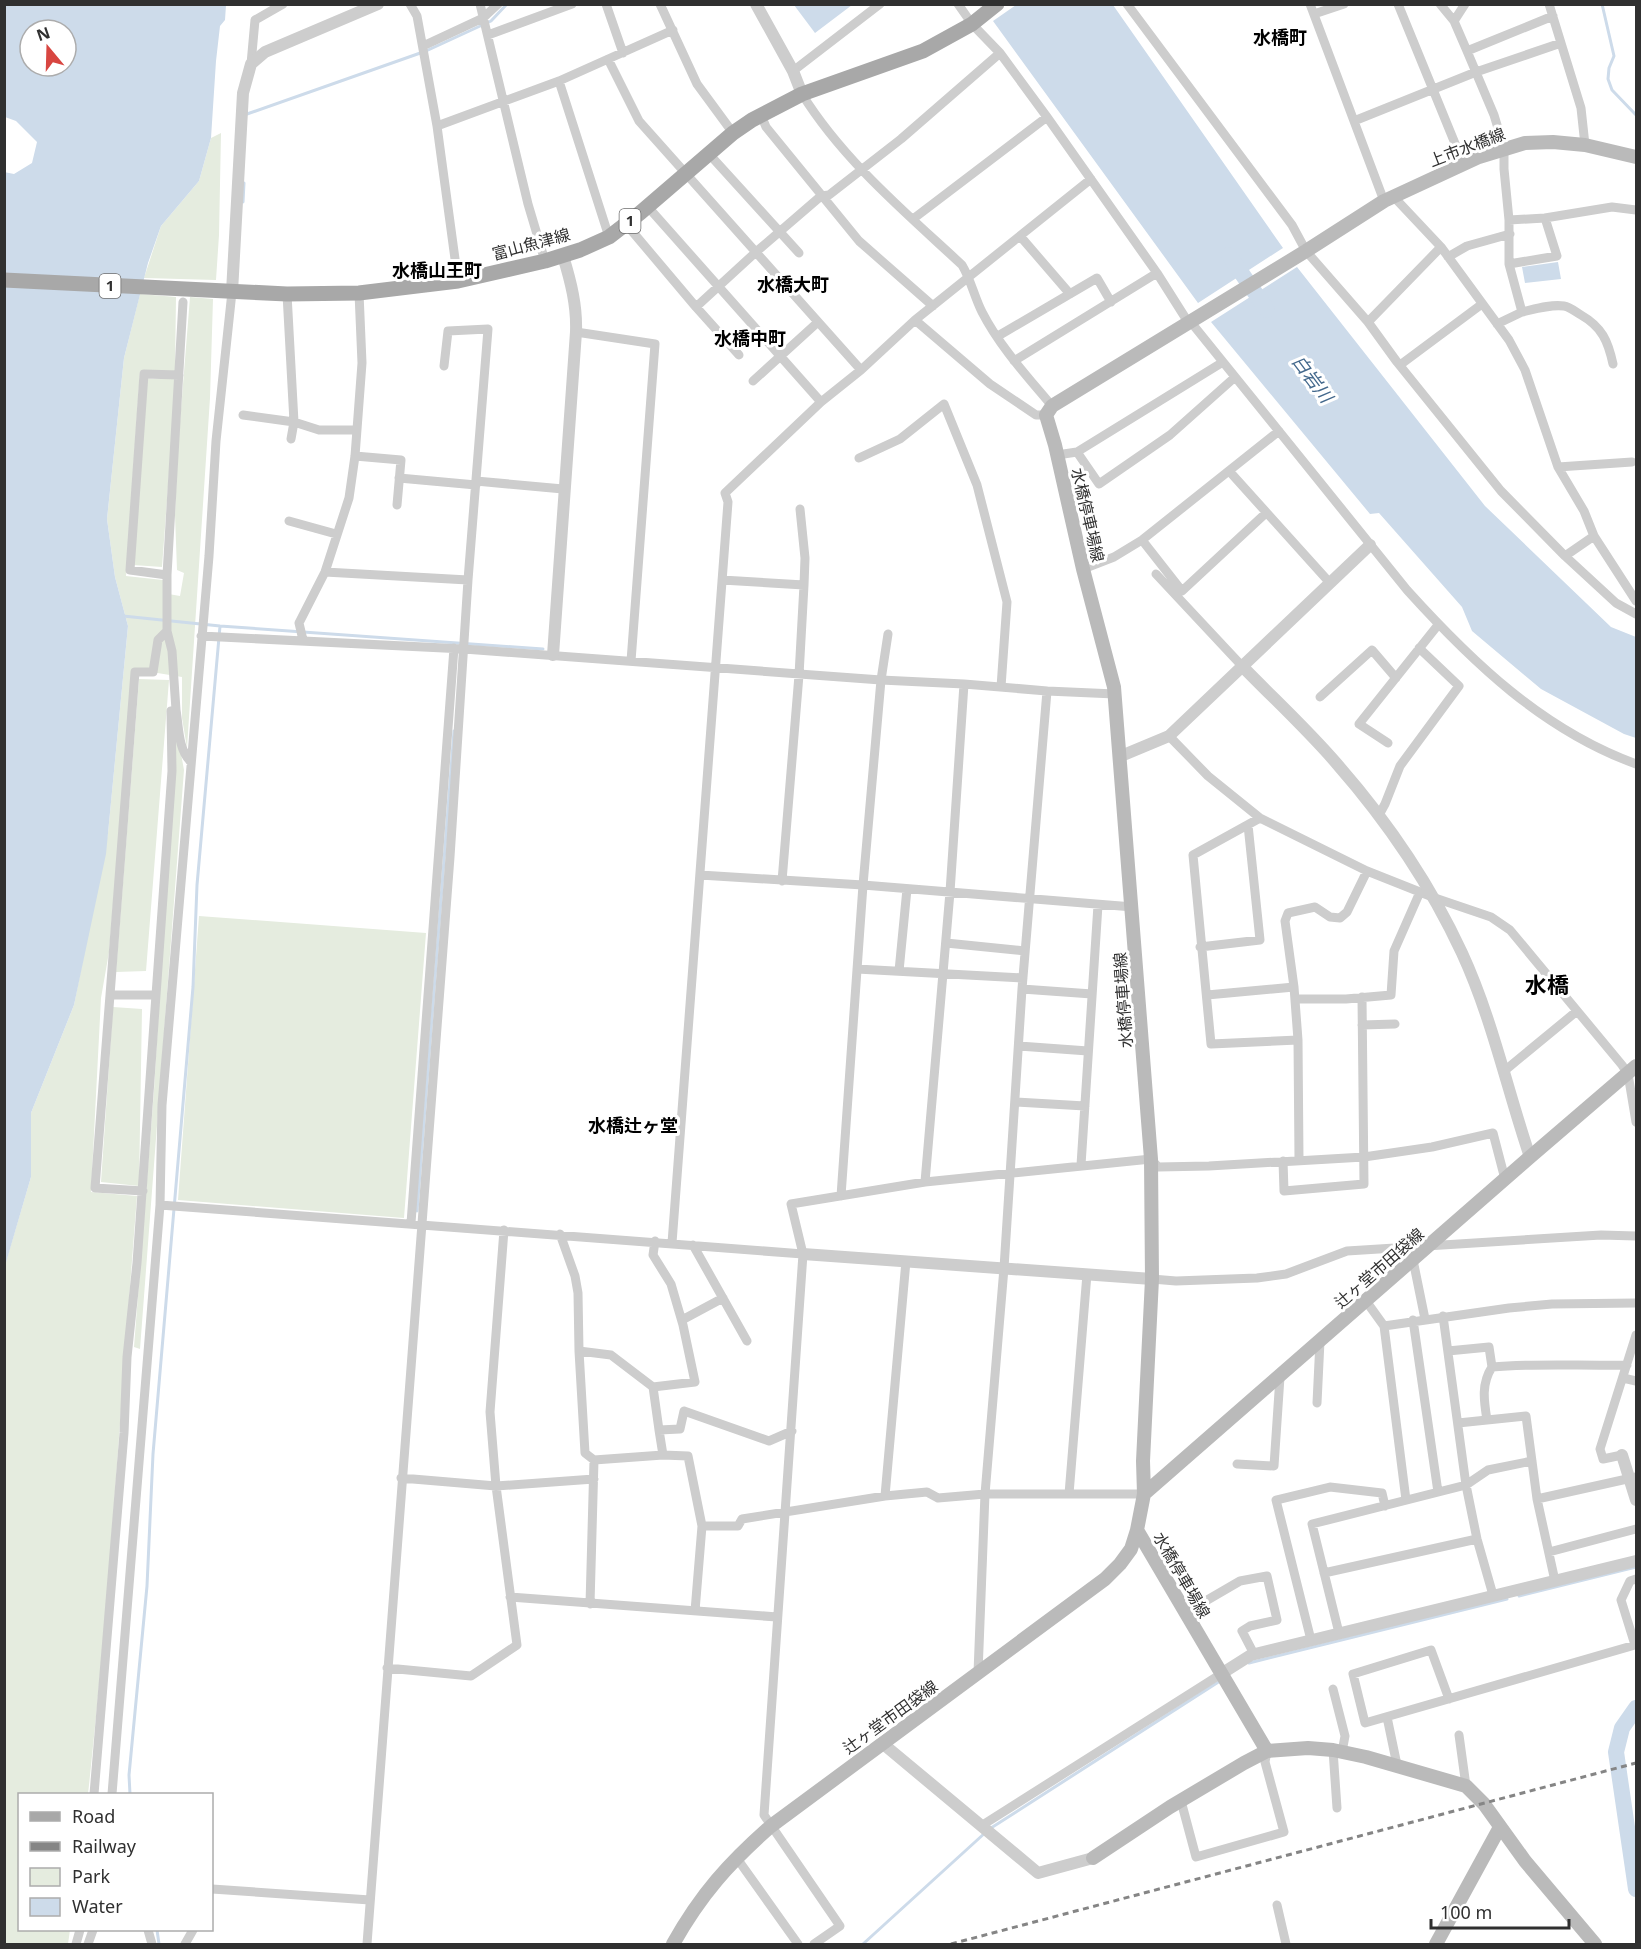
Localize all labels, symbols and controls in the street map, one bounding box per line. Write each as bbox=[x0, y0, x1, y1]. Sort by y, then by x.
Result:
north arrow bbox=[18, 18, 78, 78]
text: N bbox=[33, 21, 53, 46]
district label: 水橋町 bbox=[1253, 25, 1307, 49]
street label: 上市水橋線 bbox=[1426, 122, 1508, 172]
road number: 1 bbox=[620, 209, 640, 233]
street label: 富山魚津線 bbox=[490, 223, 572, 265]
district label: 水橋山王町 bbox=[392, 258, 482, 282]
district label: 水橋大町 bbox=[757, 272, 829, 296]
road number: 1 bbox=[100, 274, 120, 298]
district label: 水橋中町 bbox=[714, 326, 786, 350]
water label: 白岩川 bbox=[1287, 350, 1340, 409]
street label: 水橋停車場線 bbox=[1066, 466, 1110, 564]
street label: 水橋停車場線 bbox=[1109, 951, 1137, 1049]
district label: 水橋 bbox=[1525, 969, 1569, 999]
district label: 水橋辻ヶ堂 bbox=[588, 1113, 678, 1137]
street label: 辻ヶ堂市田袋線 bbox=[1330, 1223, 1428, 1313]
street label: 水橋停車場線 bbox=[1148, 1528, 1216, 1622]
street label: 辻ヶ堂市田袋線 bbox=[838, 1675, 942, 1759]
legend bbox=[18, 1793, 213, 1931]
text: Road bbox=[72, 1804, 115, 1828]
text: Railway bbox=[72, 1834, 137, 1858]
text: Park bbox=[72, 1864, 110, 1888]
scale bar bbox=[1431, 1892, 1569, 1930]
text: Water bbox=[72, 1894, 123, 1918]
text: 100 m bbox=[1440, 1900, 1492, 1924]

